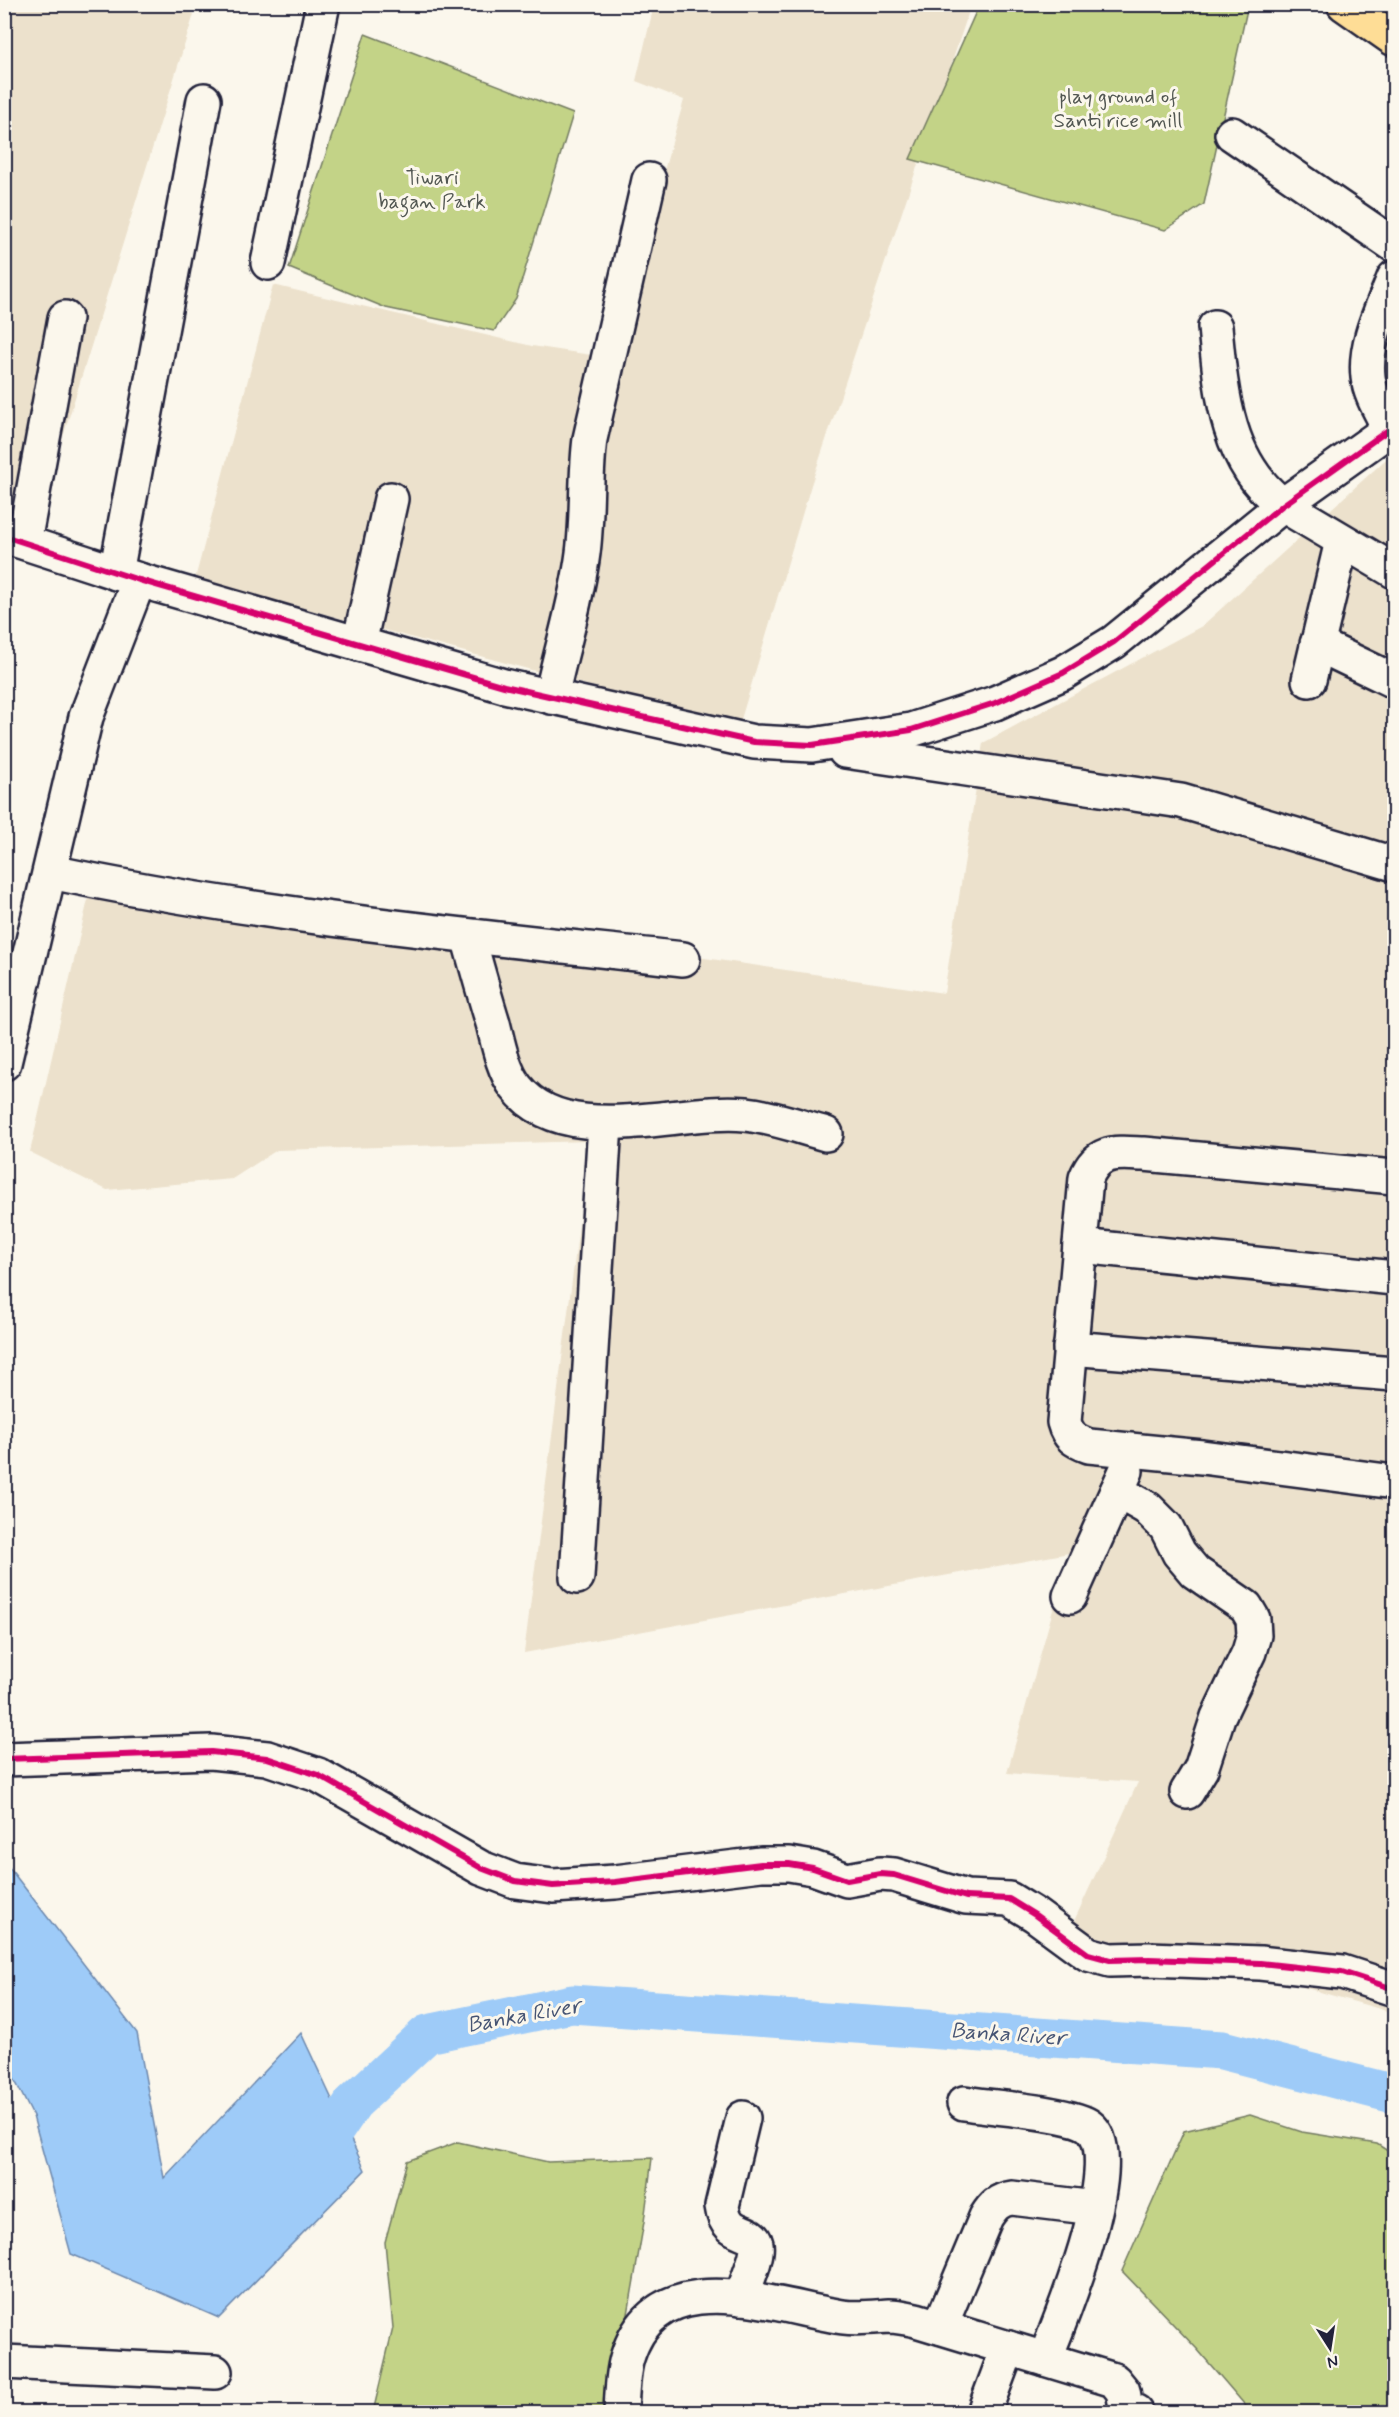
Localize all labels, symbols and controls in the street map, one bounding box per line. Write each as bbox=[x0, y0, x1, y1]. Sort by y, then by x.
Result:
park label: play ground of Santi rice mill bbox=[1054, 83, 1182, 135]
park label: Tiwari bagan Park bbox=[378, 164, 486, 218]
water label: Banka River bbox=[465, 1992, 586, 2040]
water label: Banka River bbox=[950, 2017, 1069, 2053]
north arrow bbox=[1300, 2318, 1360, 2378]
text: N bbox=[1325, 2350, 1340, 2373]

